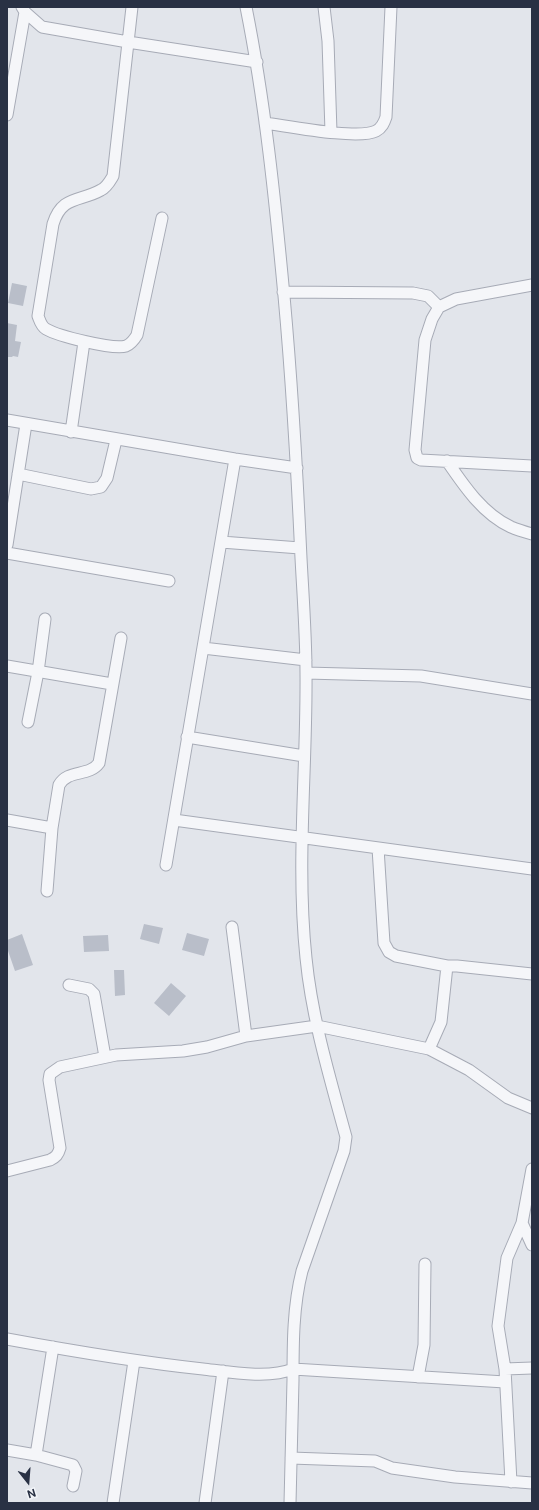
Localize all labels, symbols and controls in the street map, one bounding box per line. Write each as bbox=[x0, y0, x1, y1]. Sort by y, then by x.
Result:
north arrow bbox=[8, 1462, 48, 1502]
text: N bbox=[26, 1486, 37, 1500]

